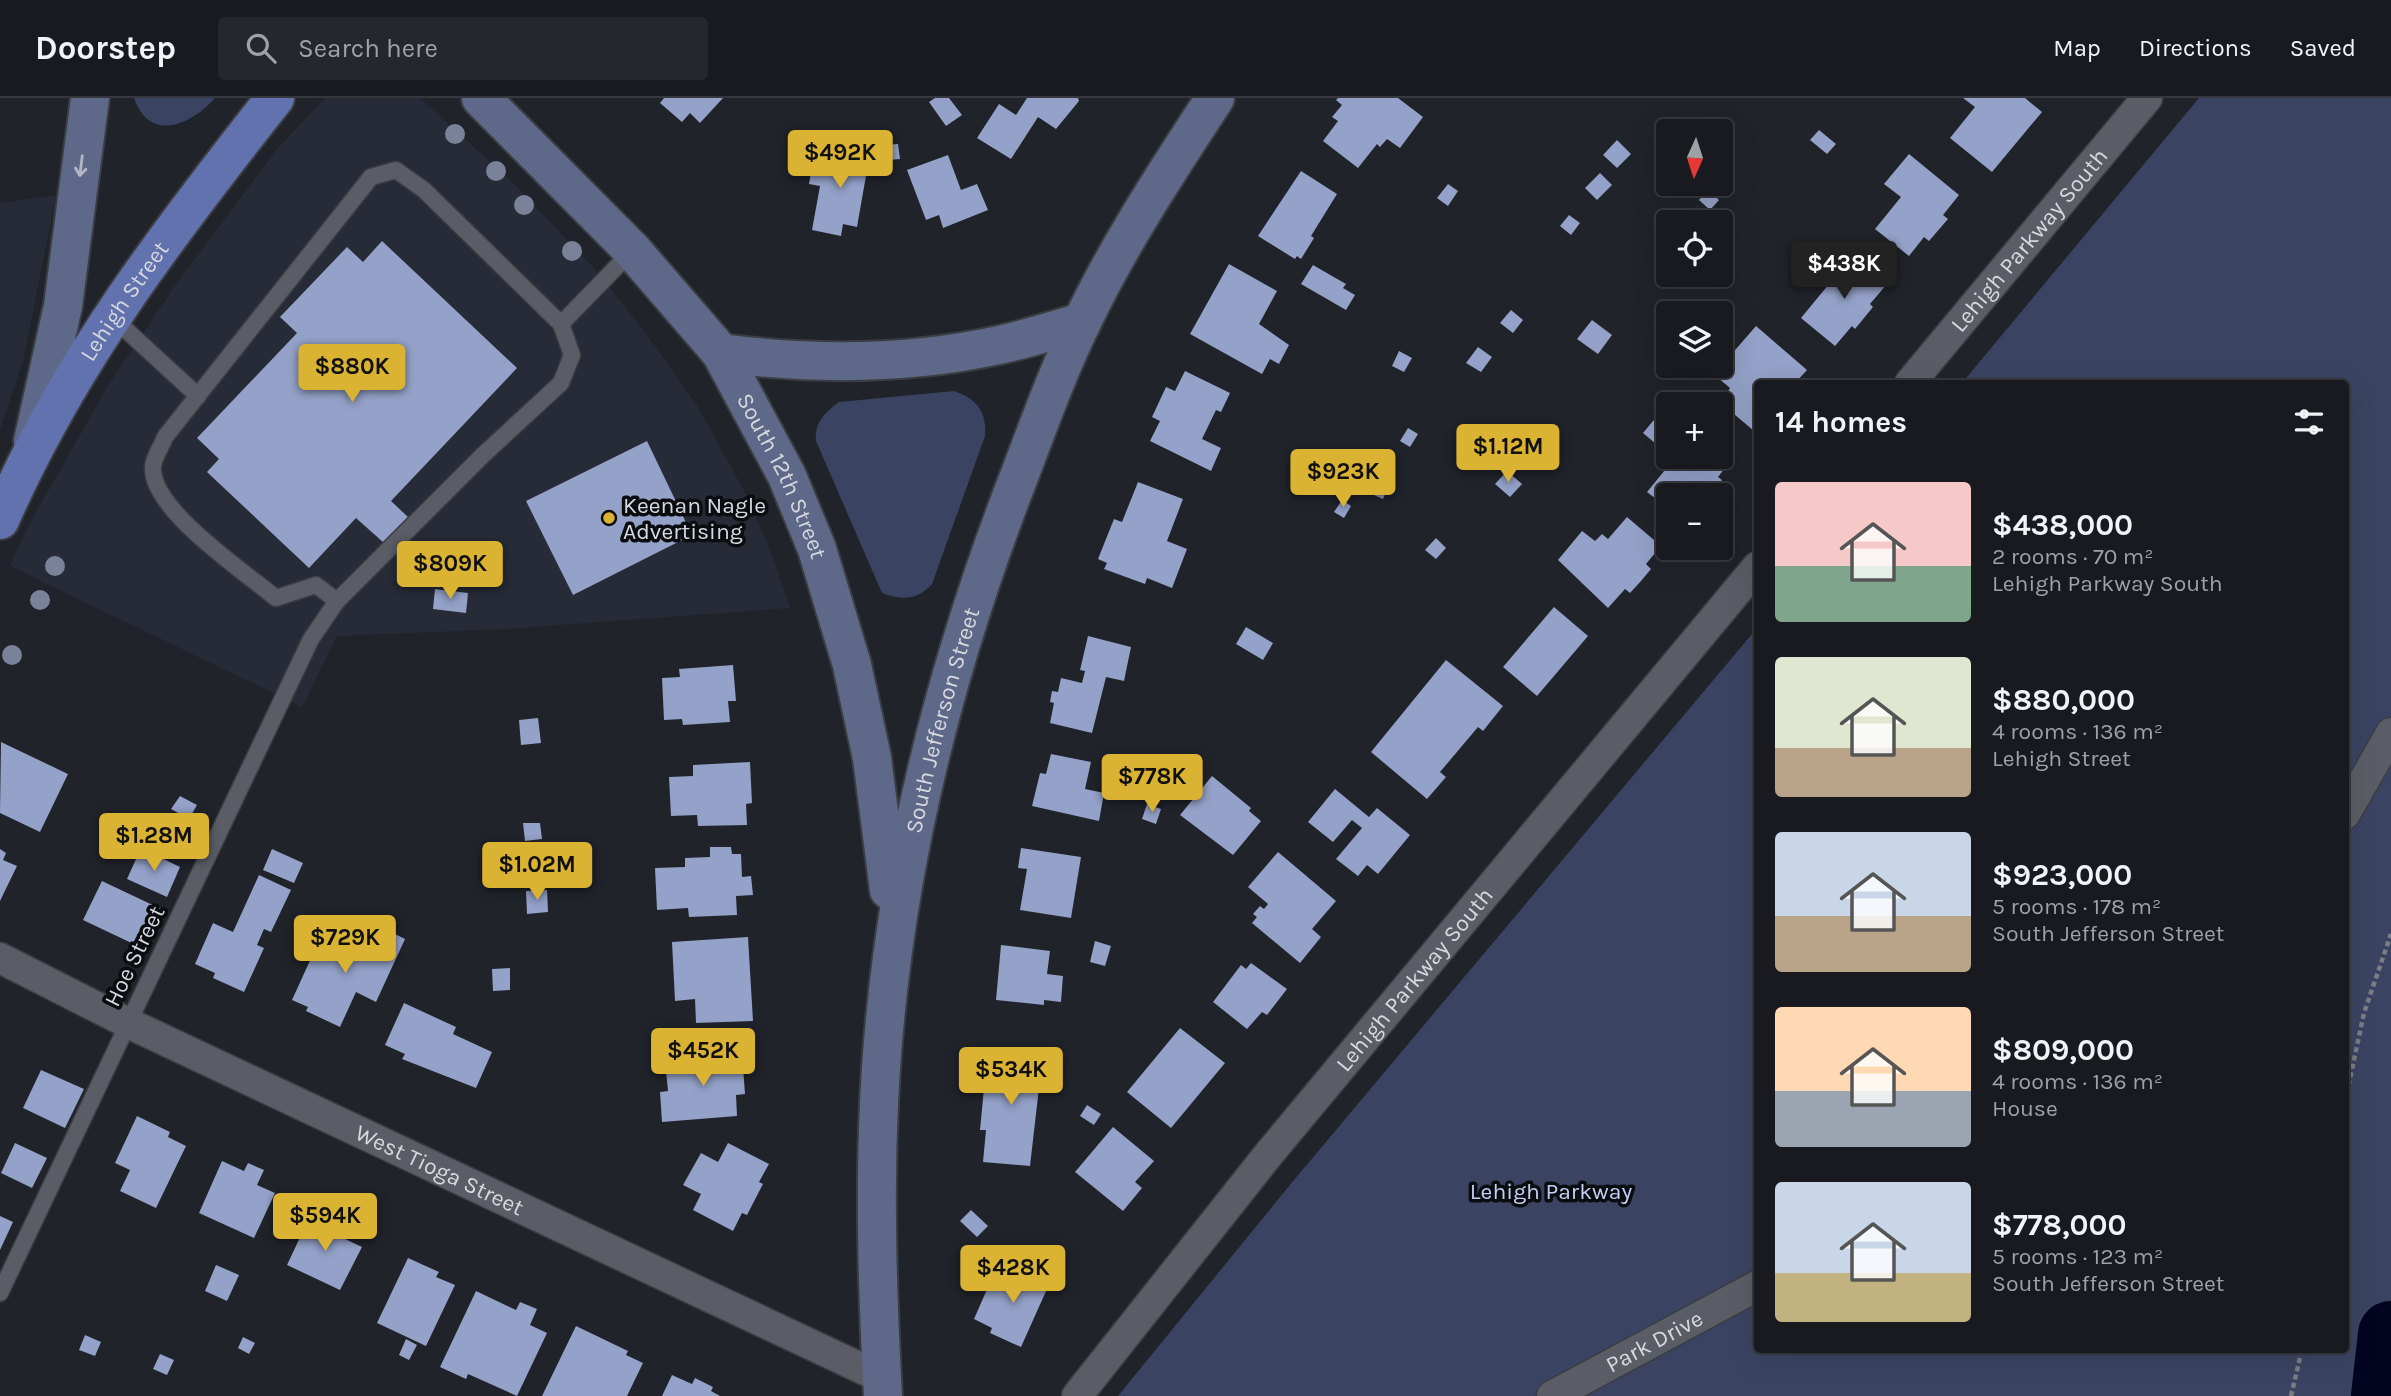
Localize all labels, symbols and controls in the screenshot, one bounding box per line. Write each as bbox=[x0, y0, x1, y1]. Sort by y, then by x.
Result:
search box bbox=[218, 17, 708, 80]
text: Doorstep bbox=[35, 29, 176, 67]
icon: search bbox=[242, 29, 280, 67]
text: Search here bbox=[298, 33, 438, 64]
text: Map bbox=[2053, 34, 2101, 62]
text: Directions bbox=[2139, 34, 2252, 62]
text: Saved bbox=[2290, 34, 2356, 62]
north arrow bbox=[1656, 119, 1732, 196]
map controls bbox=[1656, 119, 1733, 560]
pin: $492K bbox=[791, 130, 889, 190]
text: $492K bbox=[804, 139, 876, 166]
street label: Lehigh Parkway South bbox=[1945, 143, 2113, 338]
one-way arrow bbox=[75, 154, 88, 177]
button: locate bbox=[1656, 210, 1733, 287]
street label: Lehigh Street bbox=[74, 236, 175, 366]
pin: $438K bbox=[1795, 242, 1893, 301]
text: $438K bbox=[1807, 250, 1881, 277]
button: layers bbox=[1656, 301, 1733, 378]
pin: $880K bbox=[303, 344, 401, 404]
text: $880K bbox=[314, 353, 390, 380]
street label: South 12th Street bbox=[731, 389, 832, 562]
button: + bbox=[1656, 392, 1733, 469]
icon: filters bbox=[2290, 403, 2328, 441]
text: 14 homes bbox=[1775, 404, 1907, 440]
pin: $1.12M bbox=[1451, 424, 1565, 484]
text: $1.12M bbox=[1472, 433, 1544, 460]
pin: $923K bbox=[1294, 450, 1392, 509]
text: $923K bbox=[1306, 458, 1380, 485]
button: − bbox=[1656, 483, 1733, 560]
place label: Keenan Nagle Advertising bbox=[623, 492, 766, 545]
text: $438,000 bbox=[1992, 507, 2133, 543]
marker: Keenan Nagle Advertising bbox=[601, 510, 617, 526]
icon: home bbox=[1831, 510, 1915, 594]
pin: $809K bbox=[401, 542, 499, 601]
text: 2 rooms · 70 m² bbox=[1992, 543, 2154, 570]
text: $809K bbox=[413, 550, 487, 577]
text: Lehigh Parkway South bbox=[1992, 570, 2223, 597]
street label: South Jefferson Street bbox=[900, 604, 986, 836]
text: $880,000 bbox=[1992, 682, 2135, 718]
icon: home bbox=[1831, 685, 1915, 769]
text: 4 rooms · 136 m² bbox=[1992, 718, 2163, 745]
text: Lehigh Street bbox=[1992, 745, 2131, 772]
pin: $778K bbox=[1103, 754, 1201, 814]
text: $778K bbox=[1118, 763, 1186, 790]
pin: $1.28M bbox=[97, 814, 211, 873]
text: $1.28M bbox=[115, 822, 193, 849]
pin: $1.02M bbox=[480, 842, 594, 902]
text: $1.02M bbox=[498, 851, 576, 878]
text: $923,000 bbox=[1992, 857, 2132, 893]
icon: home bbox=[1831, 860, 1915, 944]
street label: Lehigh Parkway South bbox=[1330, 882, 1499, 1077]
text: 5 rooms · 178 m² bbox=[1992, 893, 2161, 920]
street label: Hoe Street bbox=[99, 901, 170, 1011]
pin: $729K bbox=[296, 916, 394, 975]
text: South Jefferson Street bbox=[1992, 920, 2225, 947]
text: $729K bbox=[310, 924, 380, 951]
pin: $452K bbox=[654, 1028, 752, 1088]
text: $809,000 bbox=[1992, 1032, 2134, 1068]
icon: home bbox=[1831, 1035, 1915, 1119]
text: $452K bbox=[667, 1037, 739, 1064]
pin: $534K bbox=[962, 1048, 1060, 1107]
text: $534K bbox=[975, 1056, 1047, 1083]
text: 4 rooms · 136 m² bbox=[1992, 1068, 2163, 1095]
text: House bbox=[1992, 1095, 2058, 1122]
street label: West Tioga Street bbox=[351, 1119, 528, 1222]
park label: Lehigh Parkway bbox=[1470, 1178, 1632, 1205]
pin: $594K bbox=[276, 1194, 374, 1253]
text: $594K bbox=[289, 1202, 361, 1229]
text: $778,000 bbox=[1992, 1207, 2126, 1243]
icon: home bbox=[1831, 1210, 1915, 1294]
text: 5 rooms · 123 m² bbox=[1992, 1243, 2163, 1270]
pin: $428K bbox=[964, 1246, 1062, 1305]
text: $428K bbox=[976, 1254, 1050, 1281]
text: South Jefferson Street bbox=[1992, 1270, 2225, 1297]
street label: Park Drive bbox=[1601, 1305, 1708, 1379]

